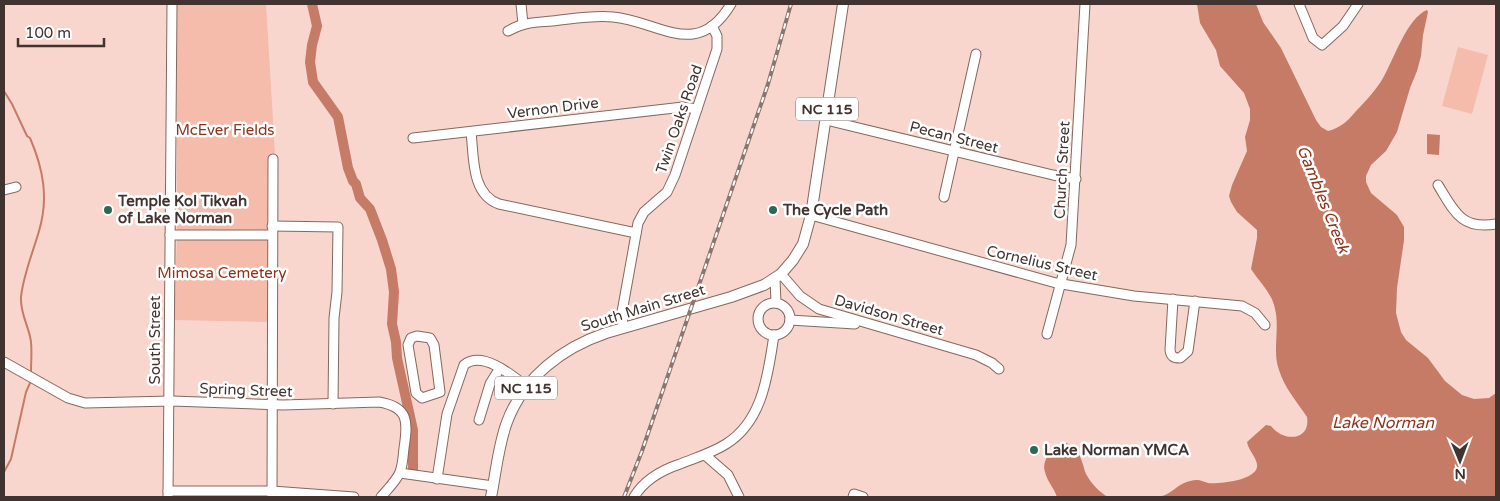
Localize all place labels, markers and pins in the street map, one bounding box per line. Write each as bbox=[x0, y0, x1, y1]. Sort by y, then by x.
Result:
place label: Temple Kol Tikvah of Lake Norman bbox=[117, 192, 247, 227]
place label: The Cycle Path bbox=[782, 201, 888, 220]
marker: Temple Kol Tikvah of Lake Norman bbox=[102, 204, 114, 216]
marker: The Cycle Path bbox=[767, 204, 779, 216]
place label: Lake Norman YMCA bbox=[1044, 441, 1189, 459]
marker: Lake Norman YMCA bbox=[1028, 444, 1040, 456]

